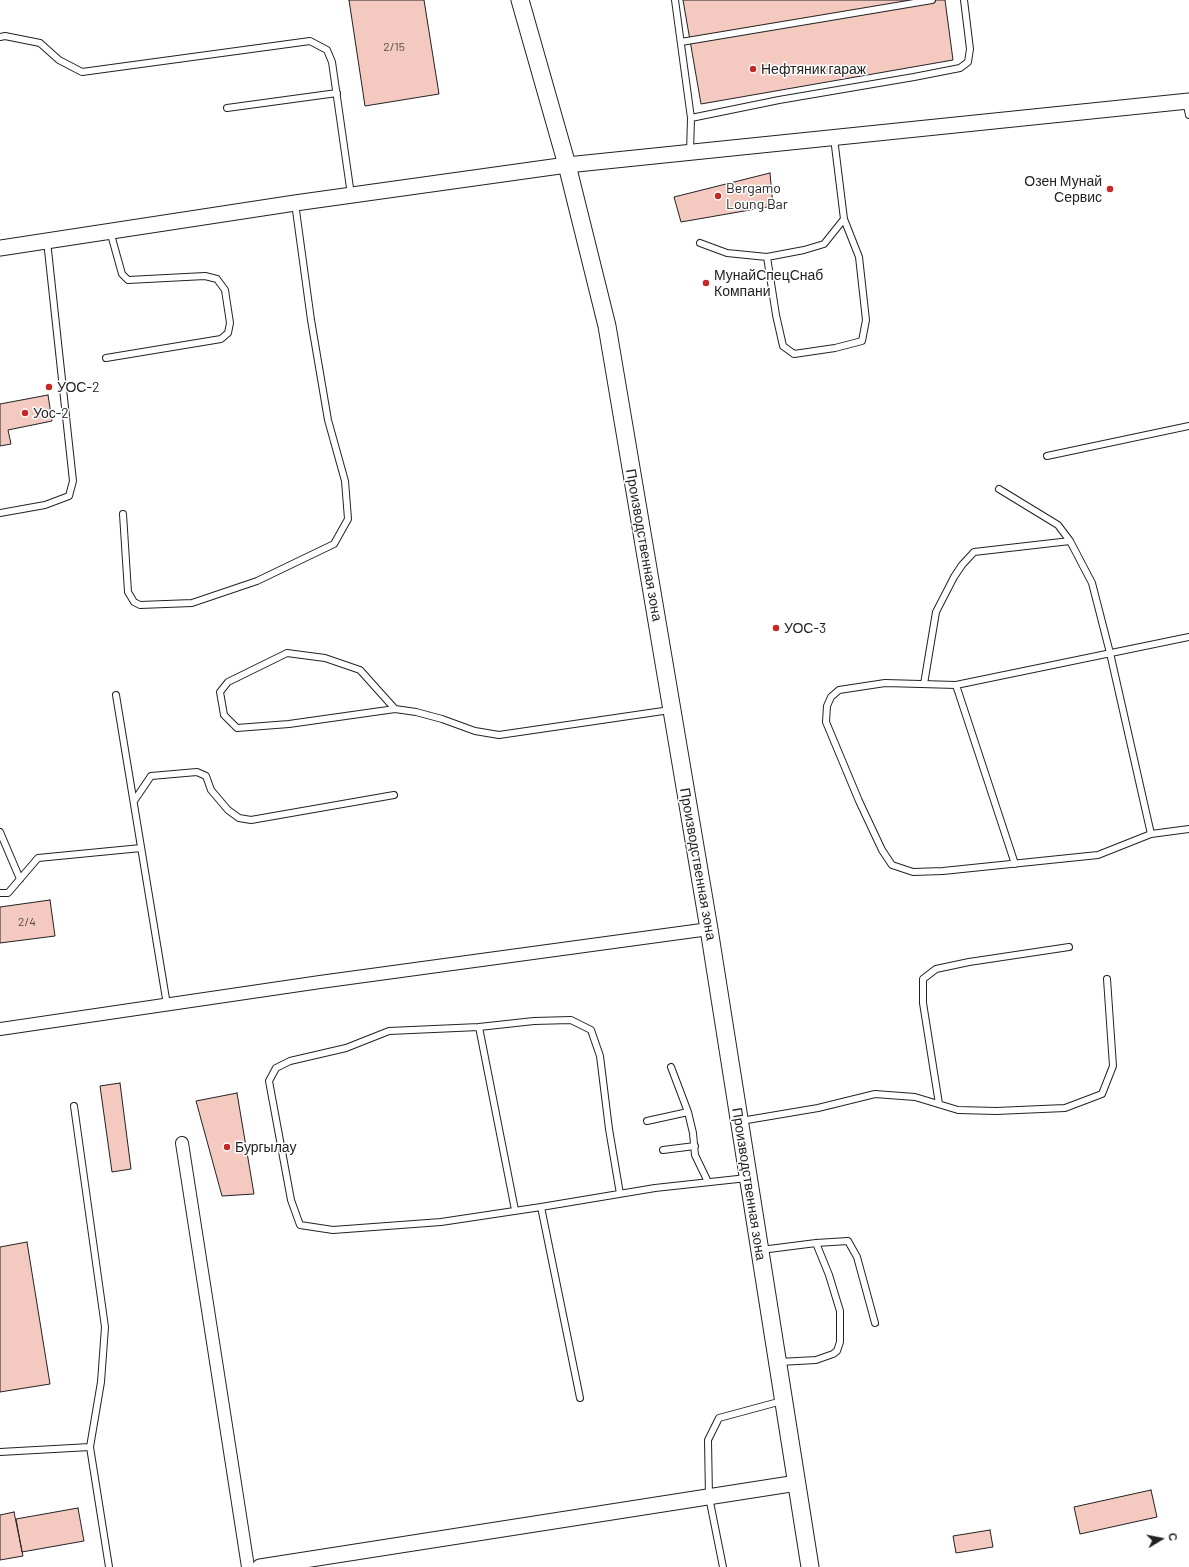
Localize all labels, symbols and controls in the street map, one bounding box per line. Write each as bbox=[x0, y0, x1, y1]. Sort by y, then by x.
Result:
house number: 2/15 bbox=[383, 40, 405, 54]
place label: Нефтяник гараж bbox=[761, 61, 866, 77]
marker: Нефтяник гараж bbox=[748, 64, 758, 74]
place label: Озен Мунай Сервис bbox=[1024, 173, 1102, 206]
place label: Bergamo Loung Bar bbox=[726, 180, 788, 212]
marker: Озен Мунай Сервис bbox=[1105, 184, 1115, 194]
marker: Bergamo Loung Bar bbox=[713, 191, 723, 201]
place label: МунайСпецСнаб Компани bbox=[714, 267, 823, 300]
marker: МунайСпецСнаб Компани bbox=[701, 278, 711, 288]
place label: УОС-2 bbox=[57, 379, 99, 395]
marker: УОС-2 bbox=[44, 382, 54, 392]
place label: Уос-2 bbox=[33, 405, 69, 421]
marker: Уос-2 bbox=[20, 408, 30, 418]
street label: Производственная зона bbox=[622, 467, 666, 623]
place label: УОС-3 bbox=[784, 620, 826, 636]
marker: УОС-3 bbox=[771, 623, 781, 633]
street label: Производственная зона bbox=[676, 786, 720, 942]
house number: 2/4 bbox=[18, 915, 36, 929]
street label: Производственная зона bbox=[729, 1106, 769, 1262]
place label: Бургылау bbox=[235, 1139, 296, 1155]
marker: Бургылау bbox=[222, 1142, 232, 1152]
north arrow bbox=[1141, 1519, 1181, 1559]
text: С bbox=[1166, 1532, 1180, 1542]

